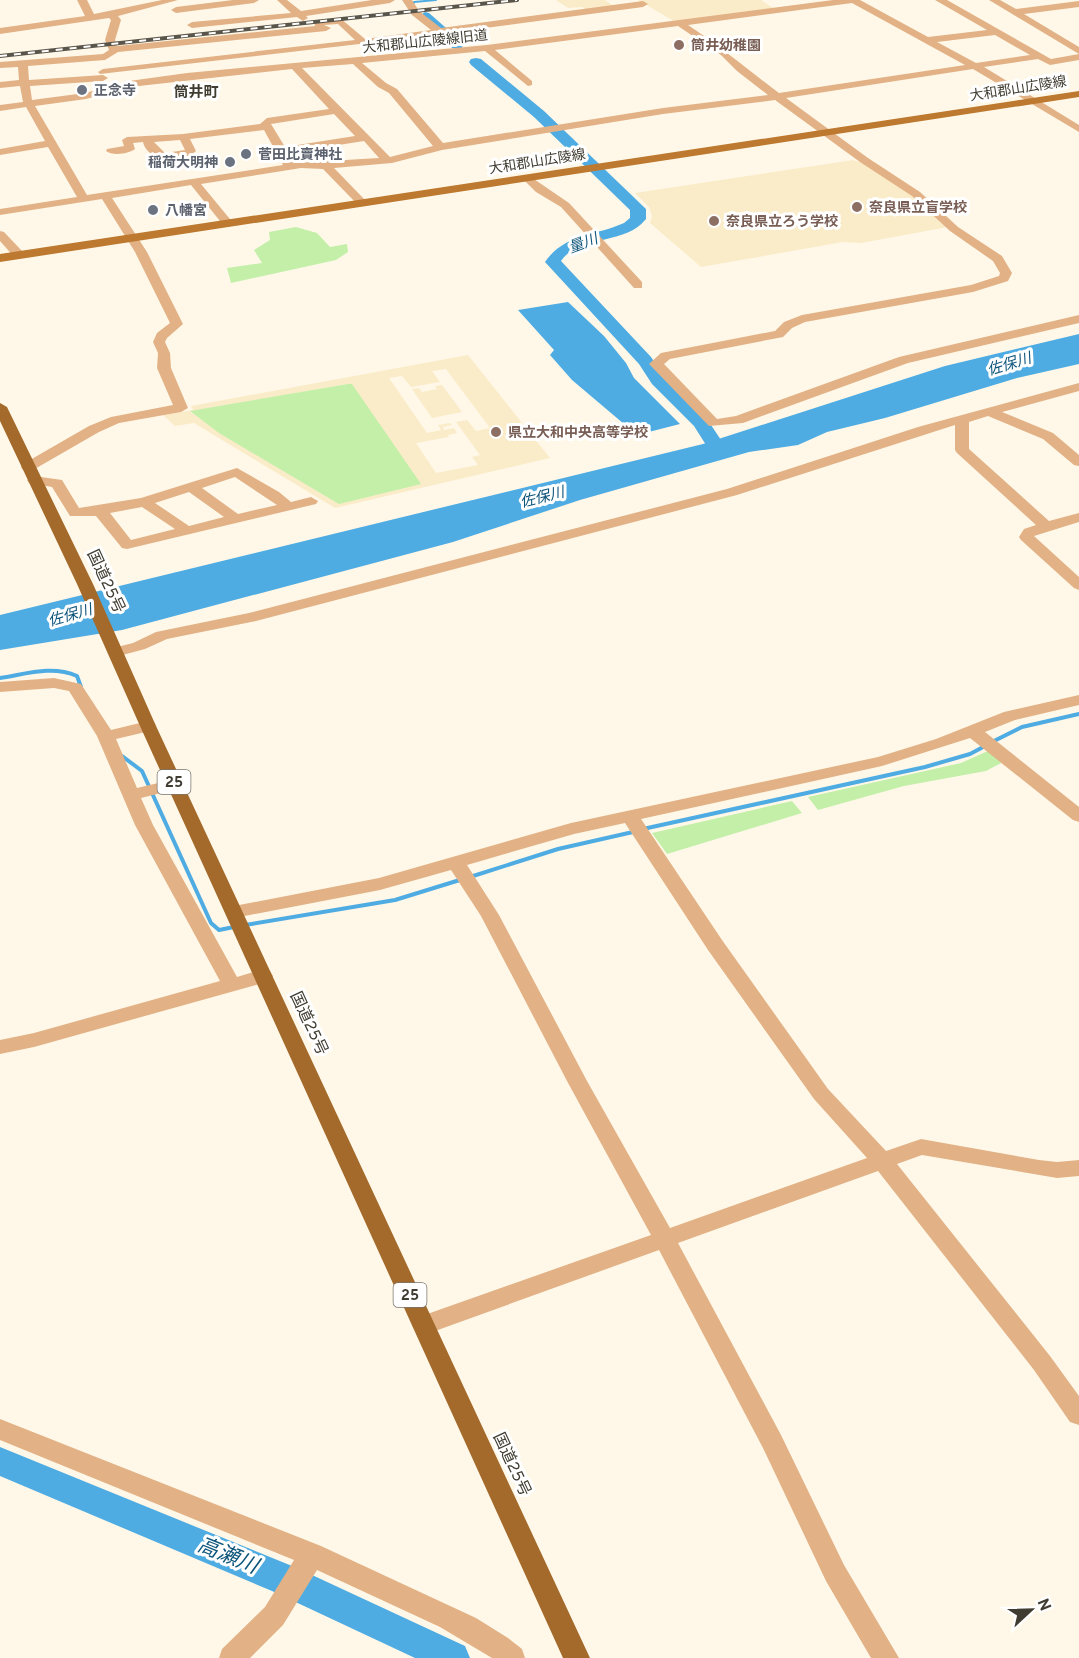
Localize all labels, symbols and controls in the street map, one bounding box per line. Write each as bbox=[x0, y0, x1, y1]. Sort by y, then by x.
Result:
street label: 大和郡山広陵線旧道 bbox=[362, 27, 489, 58]
place label: 筒井幼稚園 bbox=[691, 37, 761, 55]
marker: 筒井幼稚園 bbox=[672, 38, 686, 52]
street label: 大和郡山広陵線 bbox=[969, 73, 1068, 106]
marker: 正念寺 bbox=[75, 83, 89, 97]
place label: 正念寺 bbox=[94, 83, 136, 100]
district label: 筒井町 bbox=[173, 83, 219, 103]
place label: 菅田比賣神社 bbox=[258, 146, 342, 164]
street label: 大和郡山広陵線 bbox=[488, 146, 587, 179]
marker: 菅田比賣神社 bbox=[239, 147, 253, 161]
place label: 稲荷大明神 bbox=[148, 154, 218, 172]
marker: 稲荷大明神 bbox=[223, 155, 237, 169]
place label: 奈良県立盲学校 bbox=[869, 199, 967, 217]
marker: 奈良県立盲学校 bbox=[850, 200, 864, 214]
marker: 八幡宮 bbox=[146, 203, 160, 217]
place label: 八幡宮 bbox=[165, 203, 207, 220]
place label: 奈良県立ろう学校 bbox=[726, 213, 838, 231]
marker: 奈良県立ろう学校 bbox=[707, 214, 721, 228]
water label: 量川 bbox=[566, 229, 603, 259]
water label: 佐保川 bbox=[985, 349, 1036, 381]
place label: 県立大和中央高等学校 bbox=[508, 424, 648, 442]
marker: 県立大和中央高等学校 bbox=[489, 425, 503, 439]
water label: 佐保川 bbox=[518, 483, 568, 513]
street label: 国道25号 bbox=[82, 547, 129, 617]
water label: 佐保川 bbox=[46, 601, 97, 632]
road number: 25 bbox=[158, 770, 190, 794]
street label: 国道25号 bbox=[285, 989, 332, 1059]
road number: 25 bbox=[394, 1283, 426, 1307]
street label: 国道25号 bbox=[488, 1430, 535, 1500]
water label: 高瀬川 bbox=[193, 1532, 264, 1581]
north arrow bbox=[1001, 1580, 1061, 1640]
text: N bbox=[1032, 1596, 1054, 1614]

